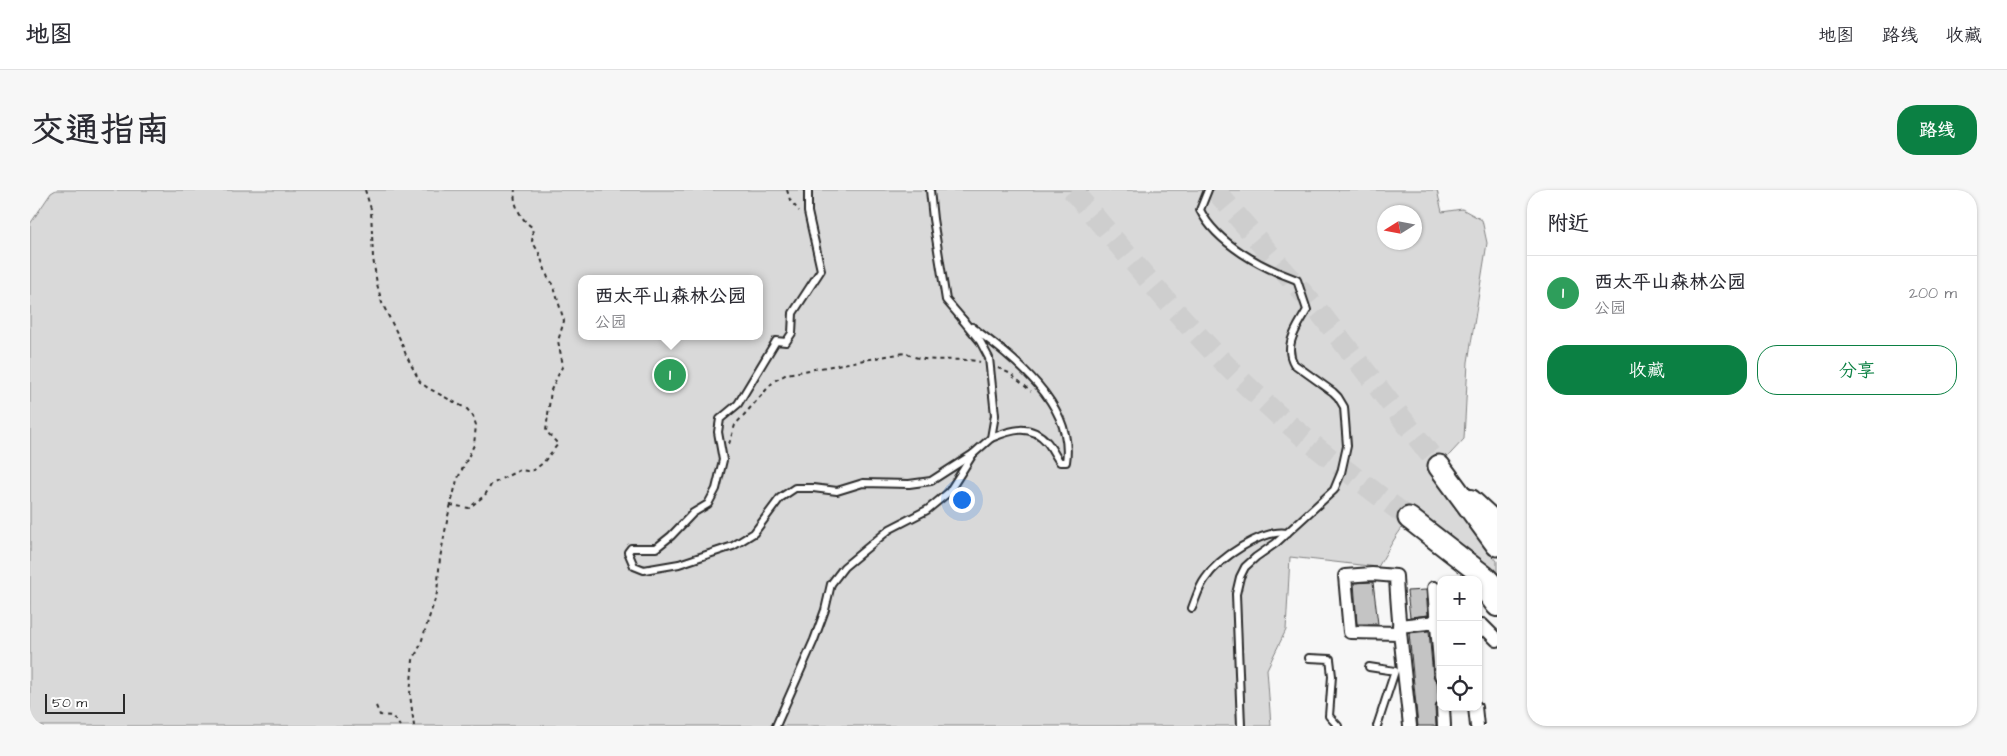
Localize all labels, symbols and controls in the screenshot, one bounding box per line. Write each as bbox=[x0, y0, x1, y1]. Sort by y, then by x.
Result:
text: 地图 bbox=[25, 18, 73, 52]
text: 地图 bbox=[1818, 23, 1854, 48]
text: 路线 bbox=[1882, 23, 1918, 48]
text: 收藏 bbox=[1946, 23, 1982, 48]
button: 路线 bbox=[1897, 105, 1977, 155]
text: 交通指南 bbox=[30, 106, 170, 155]
north arrow bbox=[1377, 205, 1422, 250]
text: 附近 bbox=[1547, 209, 1589, 238]
text: 西太平山森林公园 bbox=[1594, 269, 1746, 296]
popup bbox=[578, 275, 763, 340]
text: 1 bbox=[1562, 282, 1564, 304]
text: 200 m bbox=[1909, 282, 1957, 304]
text: 西太平山森林公园 bbox=[594, 283, 747, 310]
text: 公园 bbox=[1594, 297, 1626, 319]
text: 公园 bbox=[594, 311, 627, 333]
button: 收藏 bbox=[1547, 345, 1747, 395]
button: 分享 bbox=[1757, 345, 1957, 395]
pin: 1 bbox=[654, 356, 686, 394]
your location bbox=[949, 487, 975, 513]
map controls bbox=[1437, 576, 1482, 711]
button: + bbox=[1437, 576, 1482, 621]
button: − bbox=[1437, 621, 1482, 666]
button: locate bbox=[1437, 666, 1482, 711]
scale bar bbox=[45, 691, 125, 714]
text: 50 m bbox=[52, 693, 87, 713]

